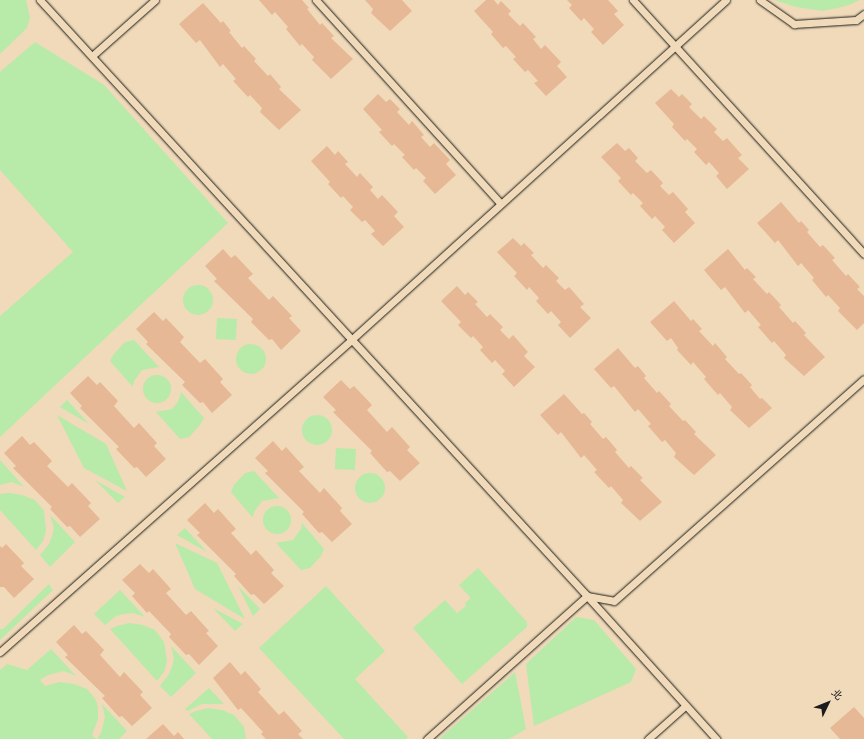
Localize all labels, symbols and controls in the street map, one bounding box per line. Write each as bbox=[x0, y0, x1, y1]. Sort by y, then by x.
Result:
north arrow bbox=[808, 683, 848, 723]
text: 北 bbox=[829, 686, 846, 703]

